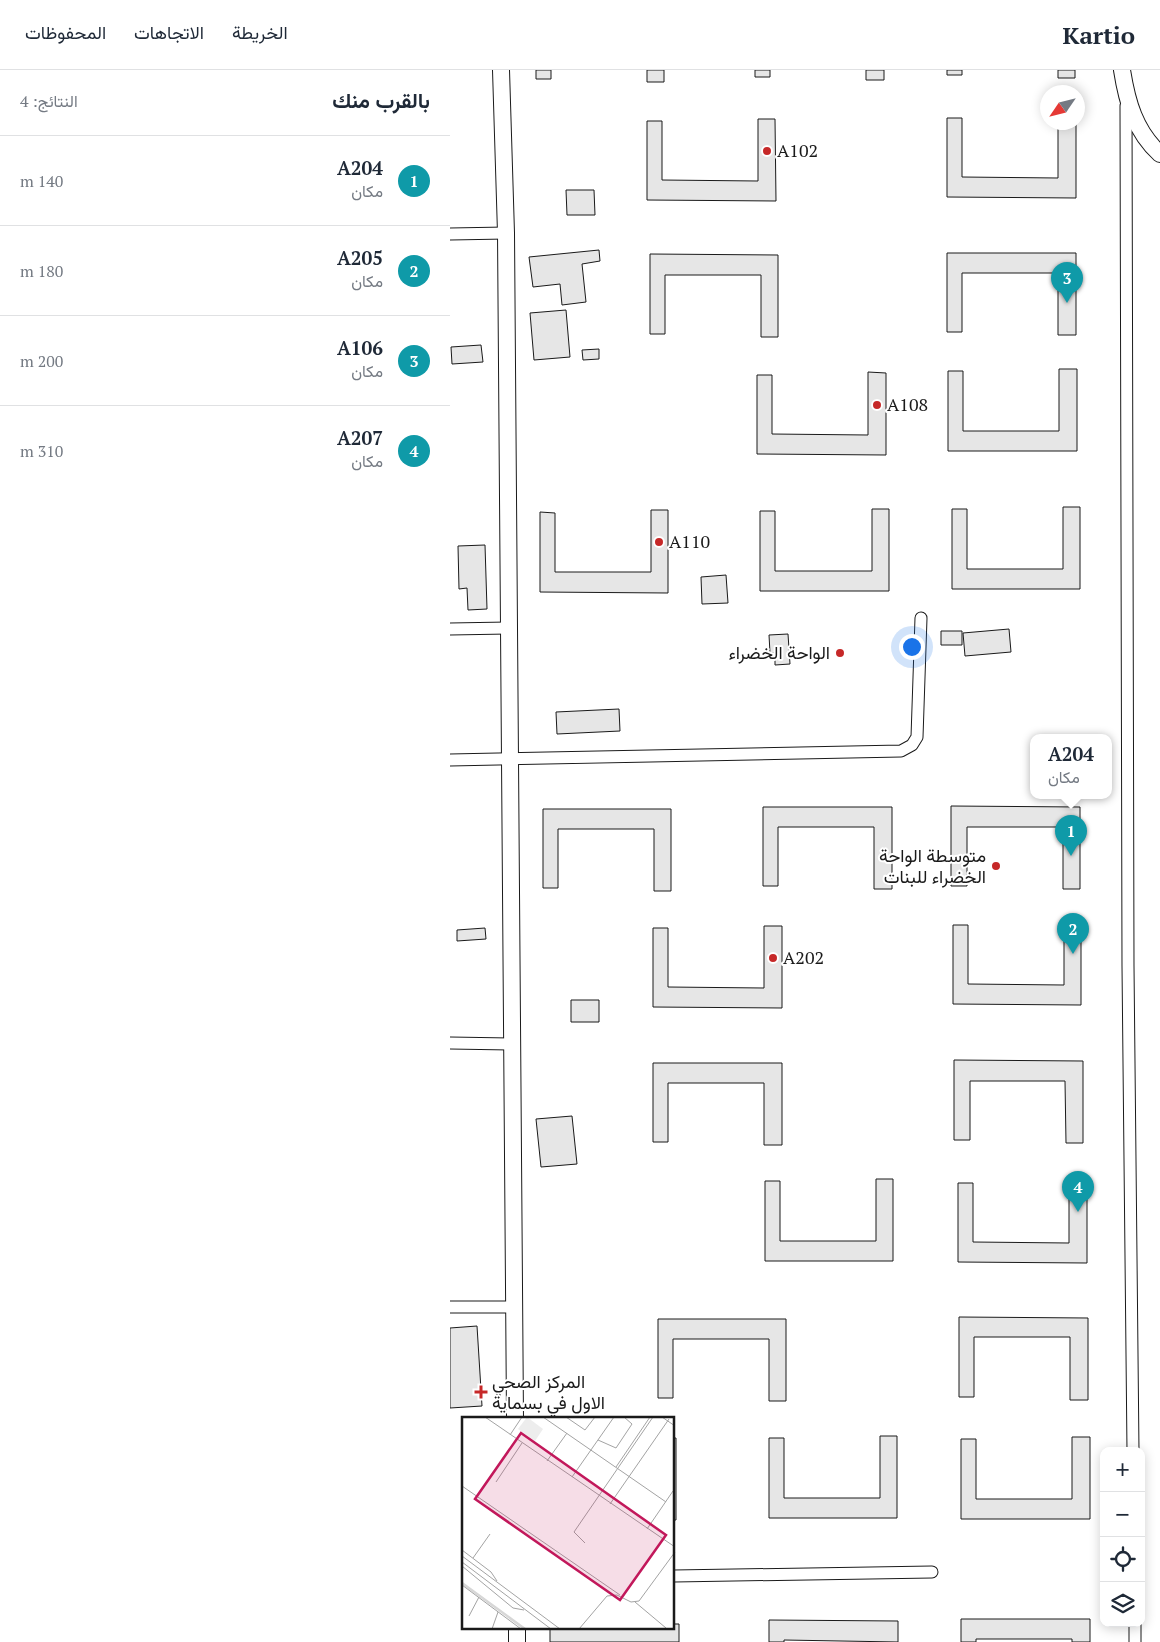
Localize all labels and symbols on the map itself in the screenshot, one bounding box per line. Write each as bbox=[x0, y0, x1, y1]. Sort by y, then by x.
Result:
north arrow bbox=[1040, 85, 1085, 130]
place label: A102 bbox=[777, 138, 818, 162]
marker: A102 bbox=[761, 145, 773, 157]
pin: 3 bbox=[1051, 262, 1083, 303]
place label: A108 bbox=[887, 392, 928, 416]
marker: A108 bbox=[871, 399, 883, 411]
place label: A110 bbox=[669, 529, 710, 553]
marker: A110 bbox=[653, 536, 665, 548]
your location bbox=[899, 634, 925, 660]
place label: الواحة الخضراء bbox=[728, 640, 830, 664]
marker: الواحة الخضراء bbox=[834, 647, 846, 659]
pin: 1 bbox=[1055, 815, 1087, 856]
place label: متوسطة الواحة الخضراء للبنات bbox=[879, 843, 986, 888]
marker: متوسطة الواحة الخضراء للبنات bbox=[990, 860, 1002, 872]
pin: 2 bbox=[1057, 913, 1089, 954]
place label: A202 bbox=[783, 945, 824, 969]
marker: A202 bbox=[767, 952, 779, 964]
pin: 4 bbox=[1062, 1171, 1094, 1212]
place label: المركز الصحي الاول في بسماية bbox=[492, 1369, 605, 1418]
marker: المركز الصحي الاول في بسماية bbox=[474, 1385, 488, 1399]
inset map bbox=[462, 1417, 675, 1630]

